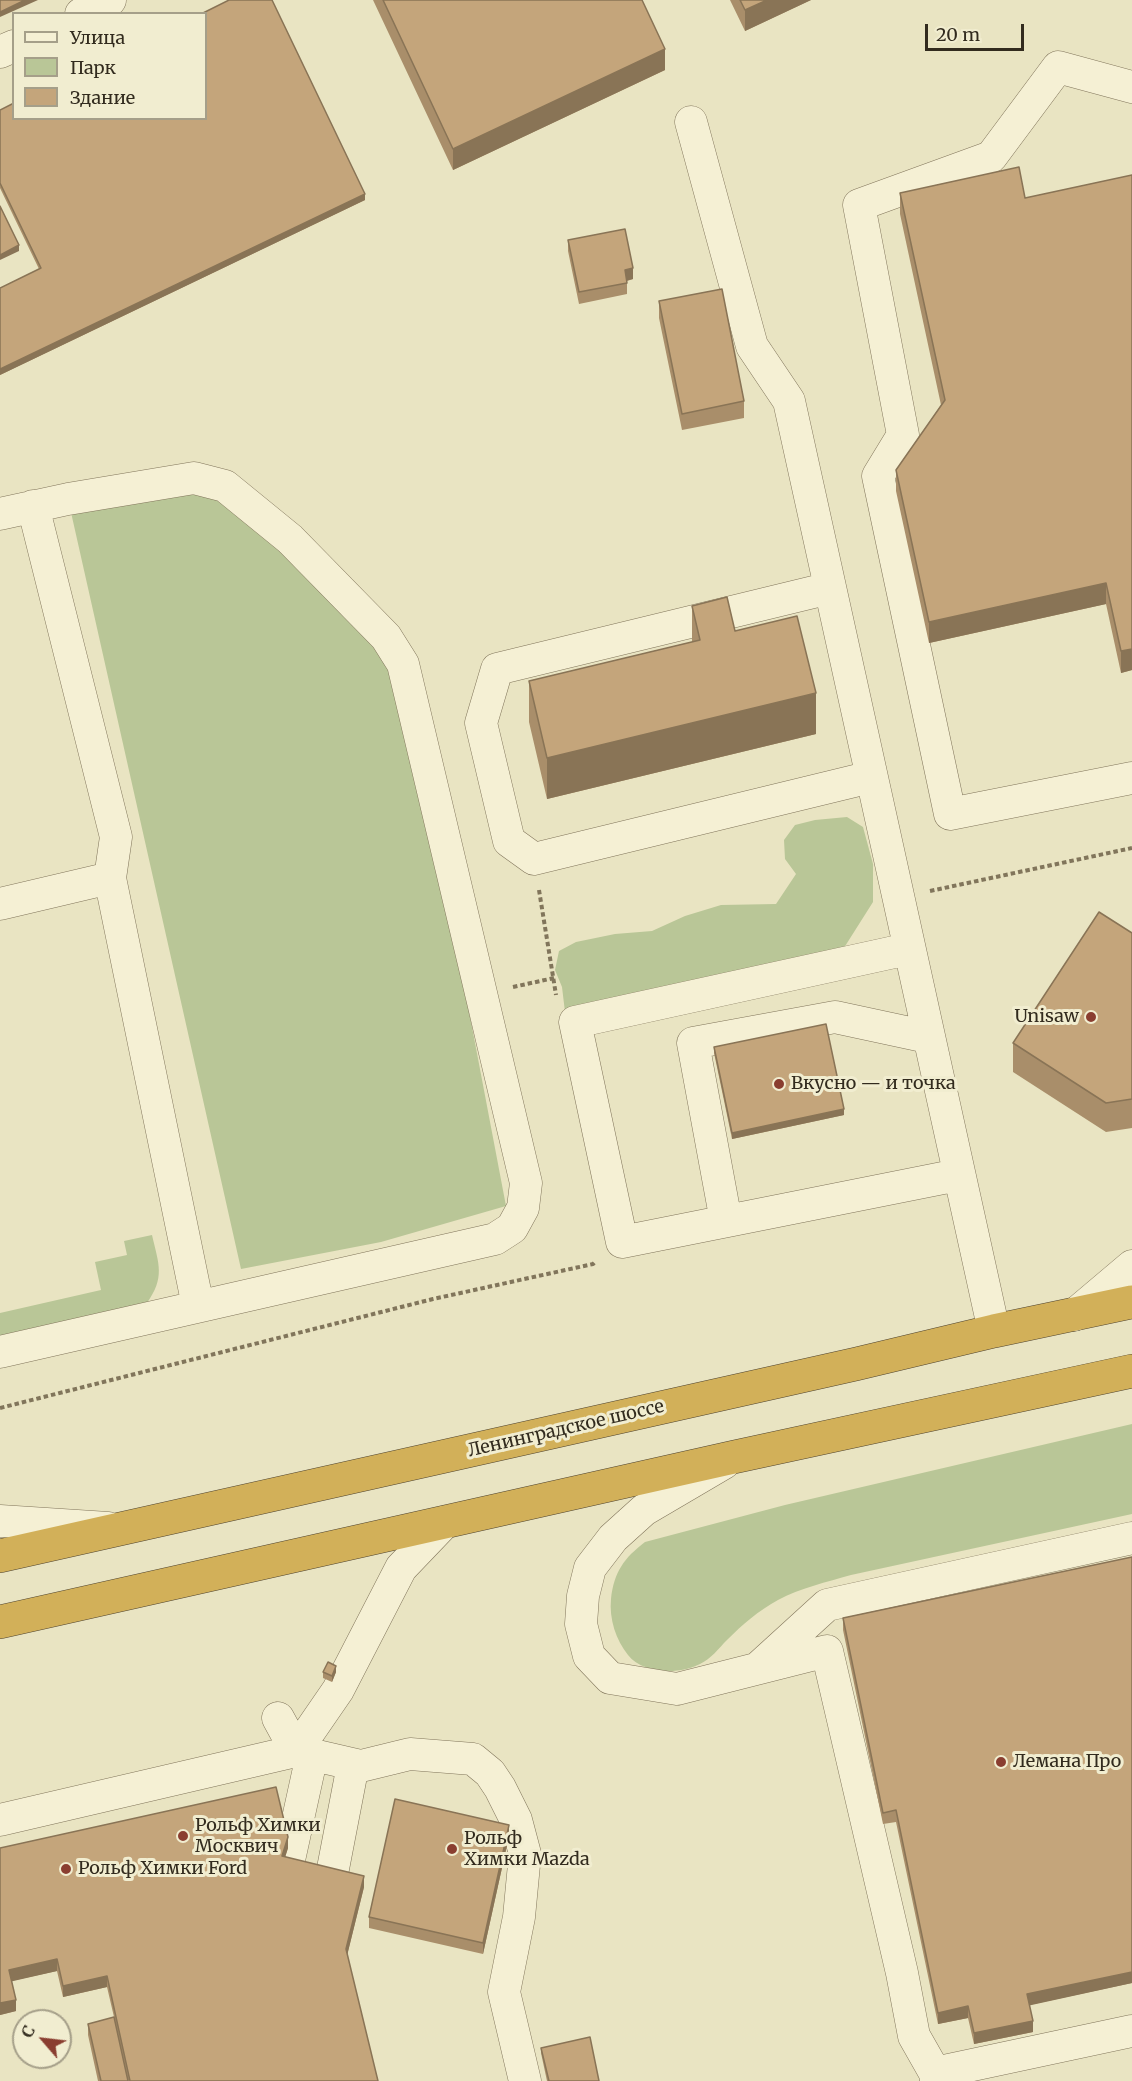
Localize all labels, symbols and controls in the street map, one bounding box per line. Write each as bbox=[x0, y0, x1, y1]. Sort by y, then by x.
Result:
legend bbox=[12, 12, 207, 120]
scale bar bbox=[928, 12, 1027, 50]
text: 20 m bbox=[936, 23, 980, 46]
text: Улица bbox=[70, 26, 125, 49]
text: Парк bbox=[70, 56, 116, 79]
text: Здание bbox=[70, 86, 135, 109]
place label: Unisaw bbox=[1014, 1006, 1079, 1028]
marker: Unisaw bbox=[1084, 1010, 1098, 1024]
place label: Вкусно — и точка bbox=[791, 1073, 956, 1095]
marker: Вкусно — и точка bbox=[772, 1077, 786, 1091]
street label: Ленинградское шоссе bbox=[466, 1396, 666, 1462]
place label: Лемана Про bbox=[1013, 1751, 1121, 1773]
marker: Лемана Про bbox=[994, 1755, 1008, 1769]
place label: Рольф Химки Москвич bbox=[195, 1815, 321, 1858]
place label: Рольф Химки Mazda bbox=[464, 1828, 590, 1870]
marker: Рольф Химки Москвич bbox=[176, 1829, 190, 1843]
marker: Рольф Химки Mazda bbox=[445, 1842, 459, 1856]
place label: Рольф Химки Ford bbox=[78, 1858, 247, 1880]
marker: Рольф Химки Ford bbox=[59, 1862, 73, 1876]
north arrow bbox=[12, 2009, 72, 2069]
text: С bbox=[17, 2022, 39, 2041]

